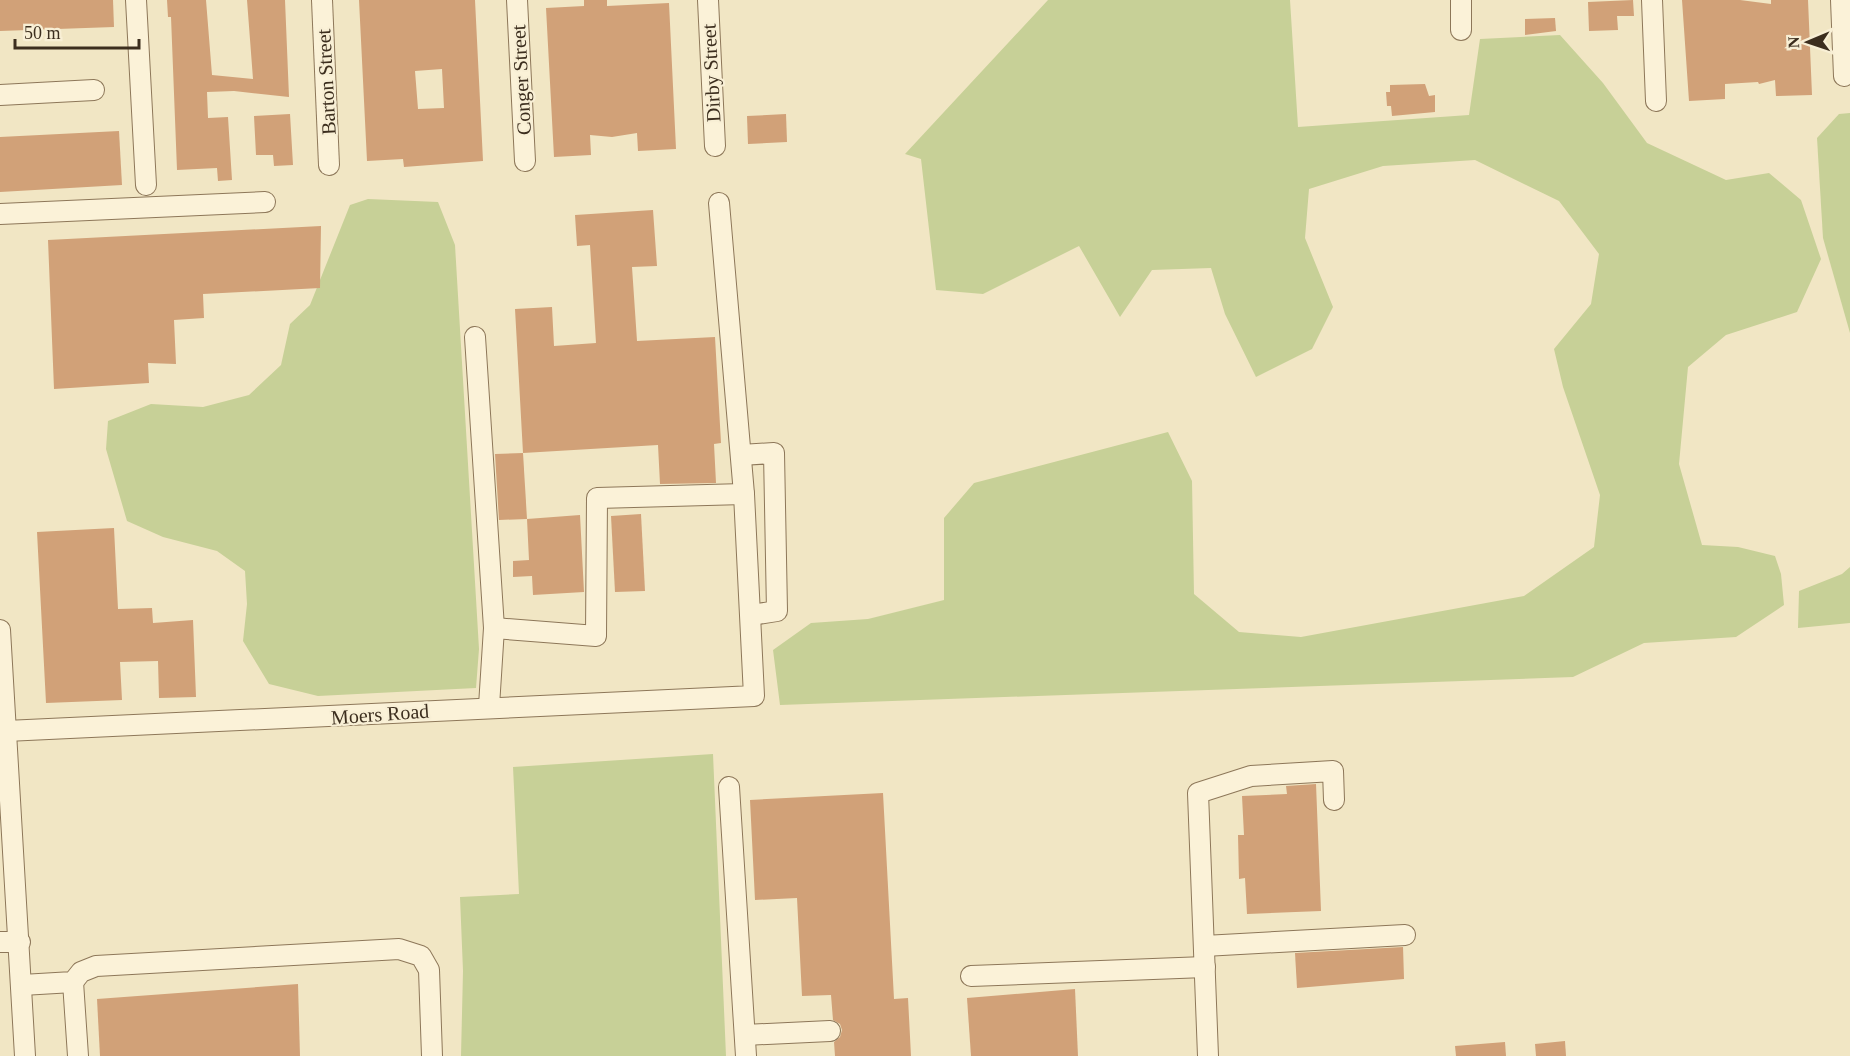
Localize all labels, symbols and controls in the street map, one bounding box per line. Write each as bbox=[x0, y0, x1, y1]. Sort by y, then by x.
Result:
scale bar bbox=[15, 12, 140, 50]
north arrow bbox=[1778, 12, 1838, 72]
text: 50 m bbox=[24, 23, 61, 43]
street label: Dirby Street bbox=[697, 23, 726, 123]
street label: Conger Street bbox=[507, 24, 536, 136]
street label: Barton Street bbox=[312, 28, 340, 136]
text: N bbox=[1785, 36, 1802, 49]
street label: Moers Road bbox=[330, 700, 430, 728]

